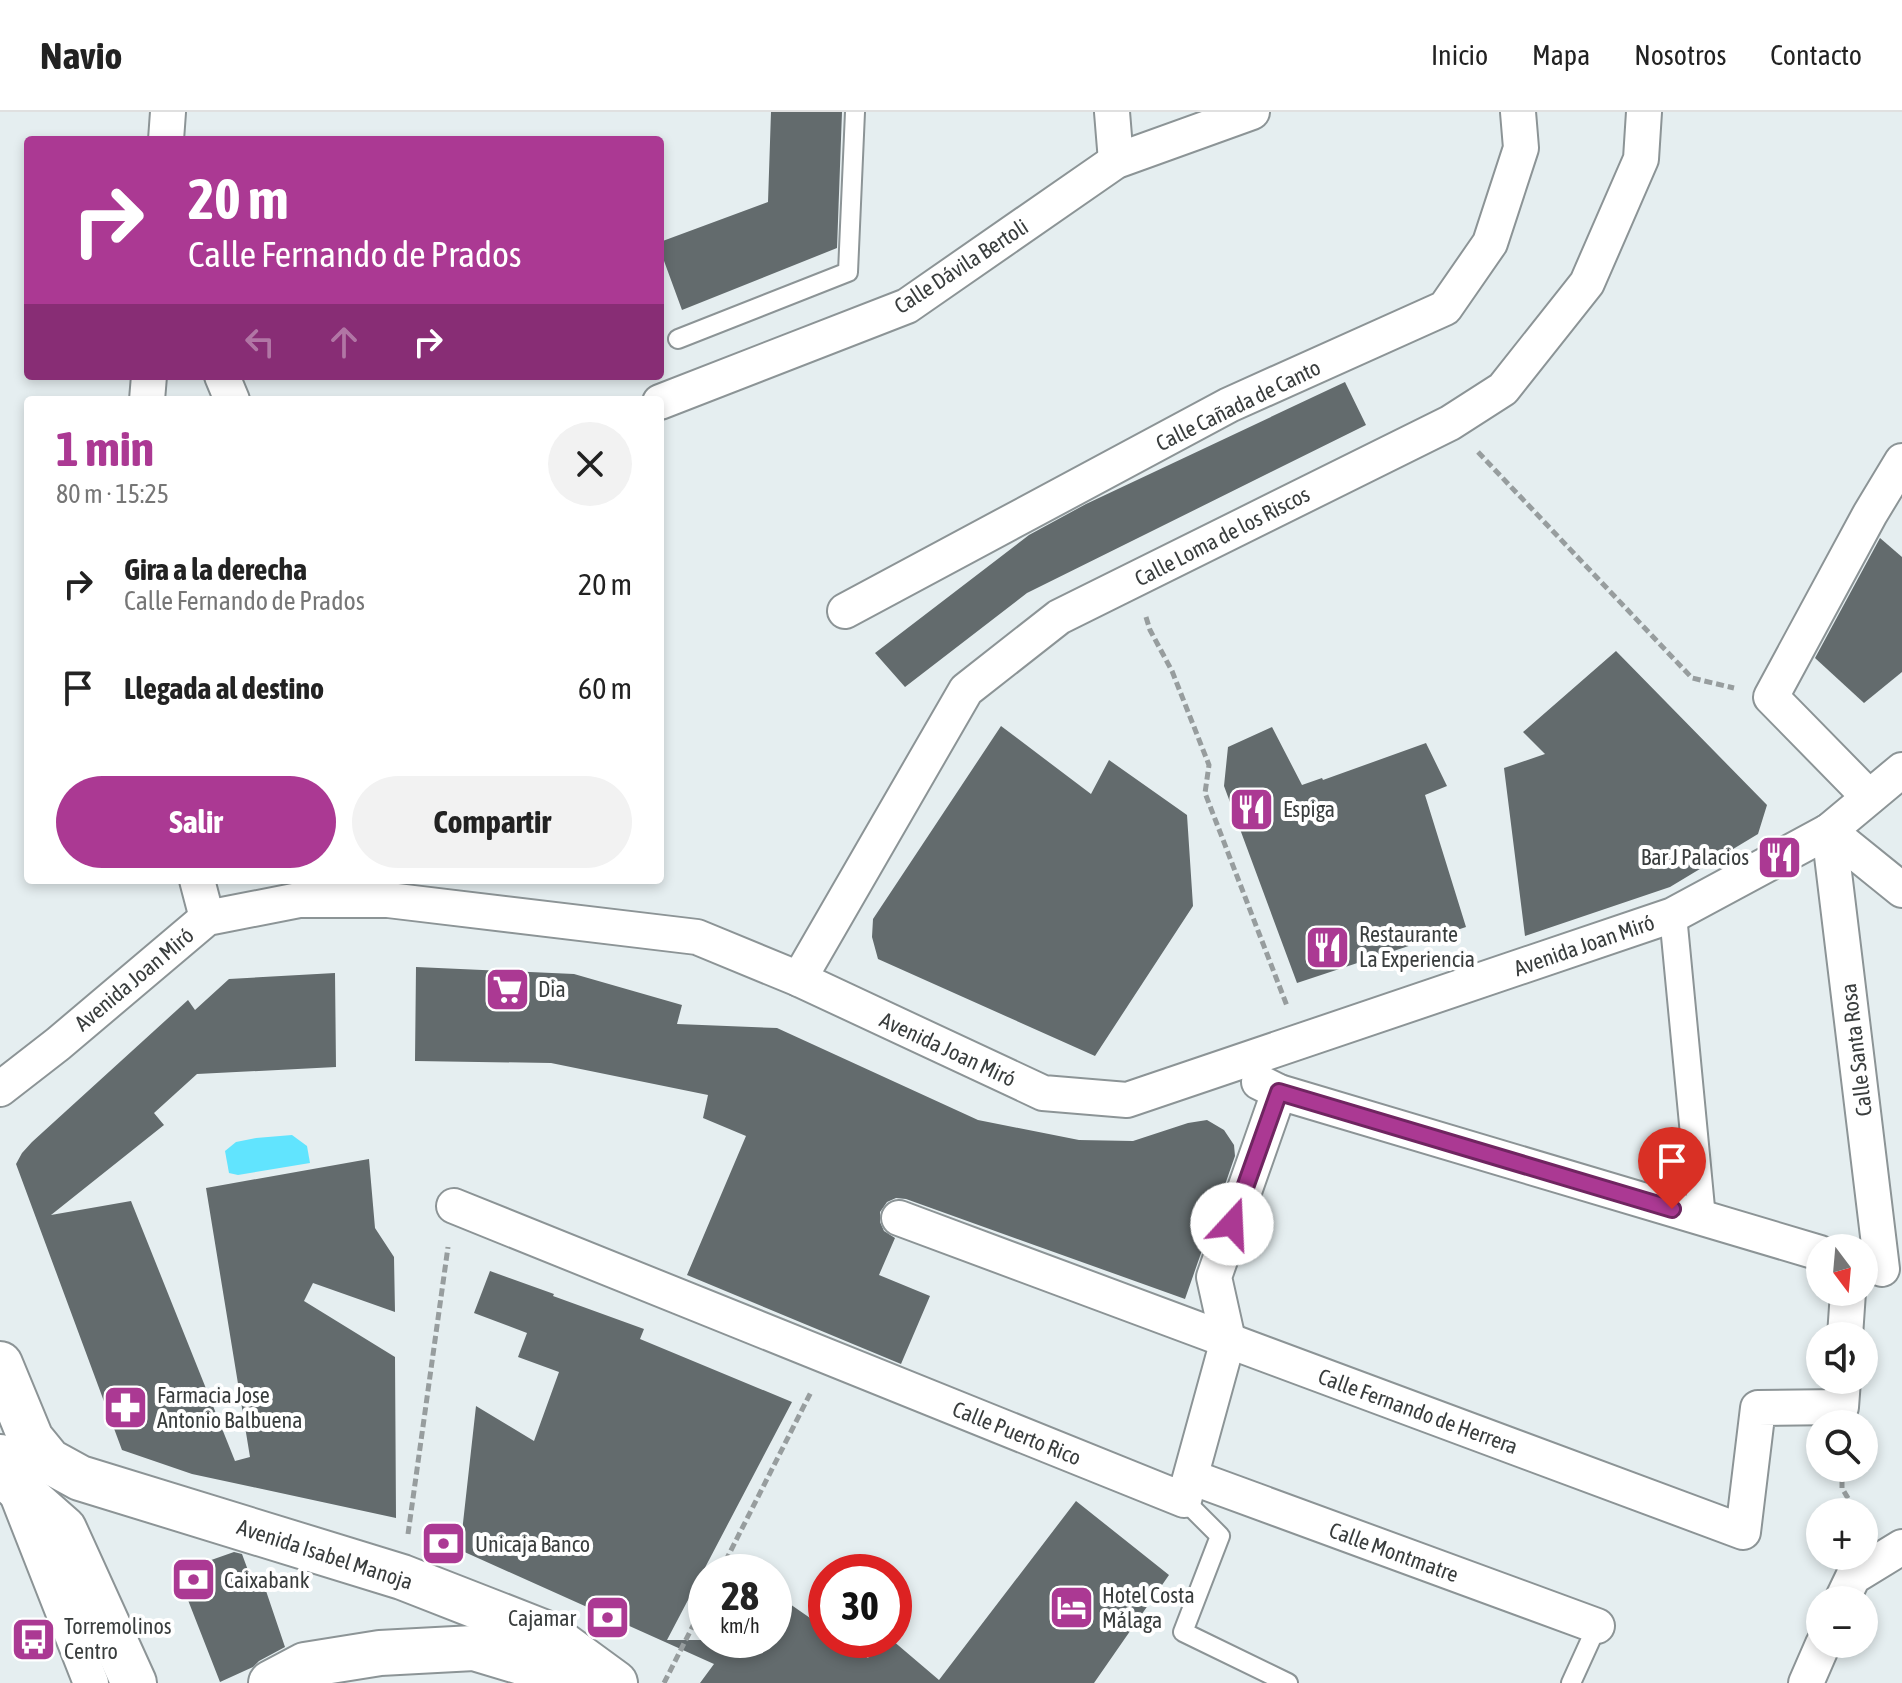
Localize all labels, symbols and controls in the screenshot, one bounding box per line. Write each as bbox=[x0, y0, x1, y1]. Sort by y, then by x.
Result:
text: Navio bbox=[40, 34, 122, 77]
text: Inicio bbox=[1431, 39, 1488, 71]
text: Mapa bbox=[1532, 39, 1590, 71]
text: Nosotros bbox=[1634, 39, 1726, 71]
text: Contacto bbox=[1770, 39, 1862, 71]
text: 20 m bbox=[188, 167, 289, 231]
icon: right bbox=[56, 168, 160, 272]
street label: Calle Dávila Bertoli bbox=[889, 213, 1033, 319]
text: Calle Fernando de Prados bbox=[188, 233, 522, 275]
icon: left bbox=[238, 320, 282, 364]
icon: ahead bbox=[322, 320, 366, 364]
icon: right bbox=[406, 320, 450, 364]
street label: Calle Cañada de Canto bbox=[1151, 354, 1325, 456]
text: 1 min bbox=[56, 421, 154, 476]
button: close bbox=[548, 422, 632, 506]
text: 80 m · 15:25 bbox=[56, 479, 169, 509]
street label: Calle Loma de los Riscos bbox=[1130, 481, 1314, 591]
text: Gira a la derecha bbox=[124, 552, 307, 586]
icon: right bbox=[56, 562, 100, 606]
text: 20 m bbox=[578, 567, 632, 601]
text: Calle Fernando de Prados bbox=[124, 586, 365, 616]
icon: arrive bbox=[56, 666, 100, 710]
text: Llegada al destino bbox=[124, 671, 324, 705]
text: 60 m bbox=[578, 671, 632, 705]
button: Salir bbox=[56, 776, 336, 868]
button: Compartir bbox=[352, 776, 632, 868]
restaurant icon: Espiga bbox=[1228, 785, 1276, 833]
place label: Espiga bbox=[1283, 796, 1335, 822]
restaurant icon: Bar J Palacios bbox=[1756, 833, 1804, 881]
place label: Bar J Palacios bbox=[1641, 844, 1749, 870]
street label: Avenida Joan Miró bbox=[1510, 909, 1658, 981]
place label: Restaurante La Experiencia bbox=[1359, 921, 1475, 972]
street label: Avenida Joan Miró bbox=[69, 922, 199, 1036]
restaurant icon: Restaurante La Experiencia bbox=[1304, 923, 1352, 971]
supermarket icon: Dia bbox=[483, 965, 531, 1013]
place label: Dia bbox=[538, 976, 566, 1002]
street label: Calle Santa Rosa bbox=[1835, 982, 1877, 1118]
street label: Avenida Joan Miró bbox=[876, 1006, 1020, 1092]
pin bbox=[1638, 1127, 1706, 1209]
icon: arrive bbox=[1650, 1139, 1694, 1183]
position arrow bbox=[1190, 1182, 1274, 1266]
north arrow bbox=[1806, 1234, 1878, 1306]
map controls bbox=[1806, 1234, 1878, 1658]
button: sound bbox=[1806, 1322, 1878, 1394]
street label: Calle Fernando de Herrera bbox=[1315, 1363, 1521, 1459]
place label: Farmacia Jose Antonio Balbuena bbox=[157, 1382, 302, 1433]
pharmacy icon: Farmacia Jose Antonio Balbuena bbox=[102, 1384, 150, 1432]
street label: Calle Puerto Rico bbox=[949, 1395, 1085, 1471]
button: search bbox=[1806, 1410, 1878, 1482]
button: + bbox=[1806, 1498, 1878, 1570]
street label: Avenida Isabel Manoja bbox=[234, 1513, 416, 1595]
street label: Calle Montmatre bbox=[1326, 1517, 1462, 1587]
bank icon: Unicaja Banco bbox=[420, 1520, 468, 1568]
place label: Unicaja Banco bbox=[475, 1531, 590, 1557]
speed limit sign: 30 bbox=[808, 1554, 912, 1658]
bank icon: Caixabank bbox=[169, 1556, 217, 1604]
place label: Caixabank bbox=[224, 1567, 310, 1593]
text: 28 bbox=[721, 1573, 759, 1618]
place label: Hotel Costa Málaga bbox=[1102, 1582, 1195, 1633]
hotel icon: Hotel Costa Málaga bbox=[1047, 1584, 1095, 1632]
button: − bbox=[1806, 1586, 1878, 1658]
bank icon: Cajamar bbox=[583, 1594, 631, 1642]
place label: Cajamar bbox=[508, 1605, 577, 1631]
place label: Torremolinos Centro bbox=[64, 1613, 172, 1664]
text: km/h bbox=[720, 1614, 760, 1637]
bus stop icon: Torremolinos Centro bbox=[9, 1615, 57, 1663]

